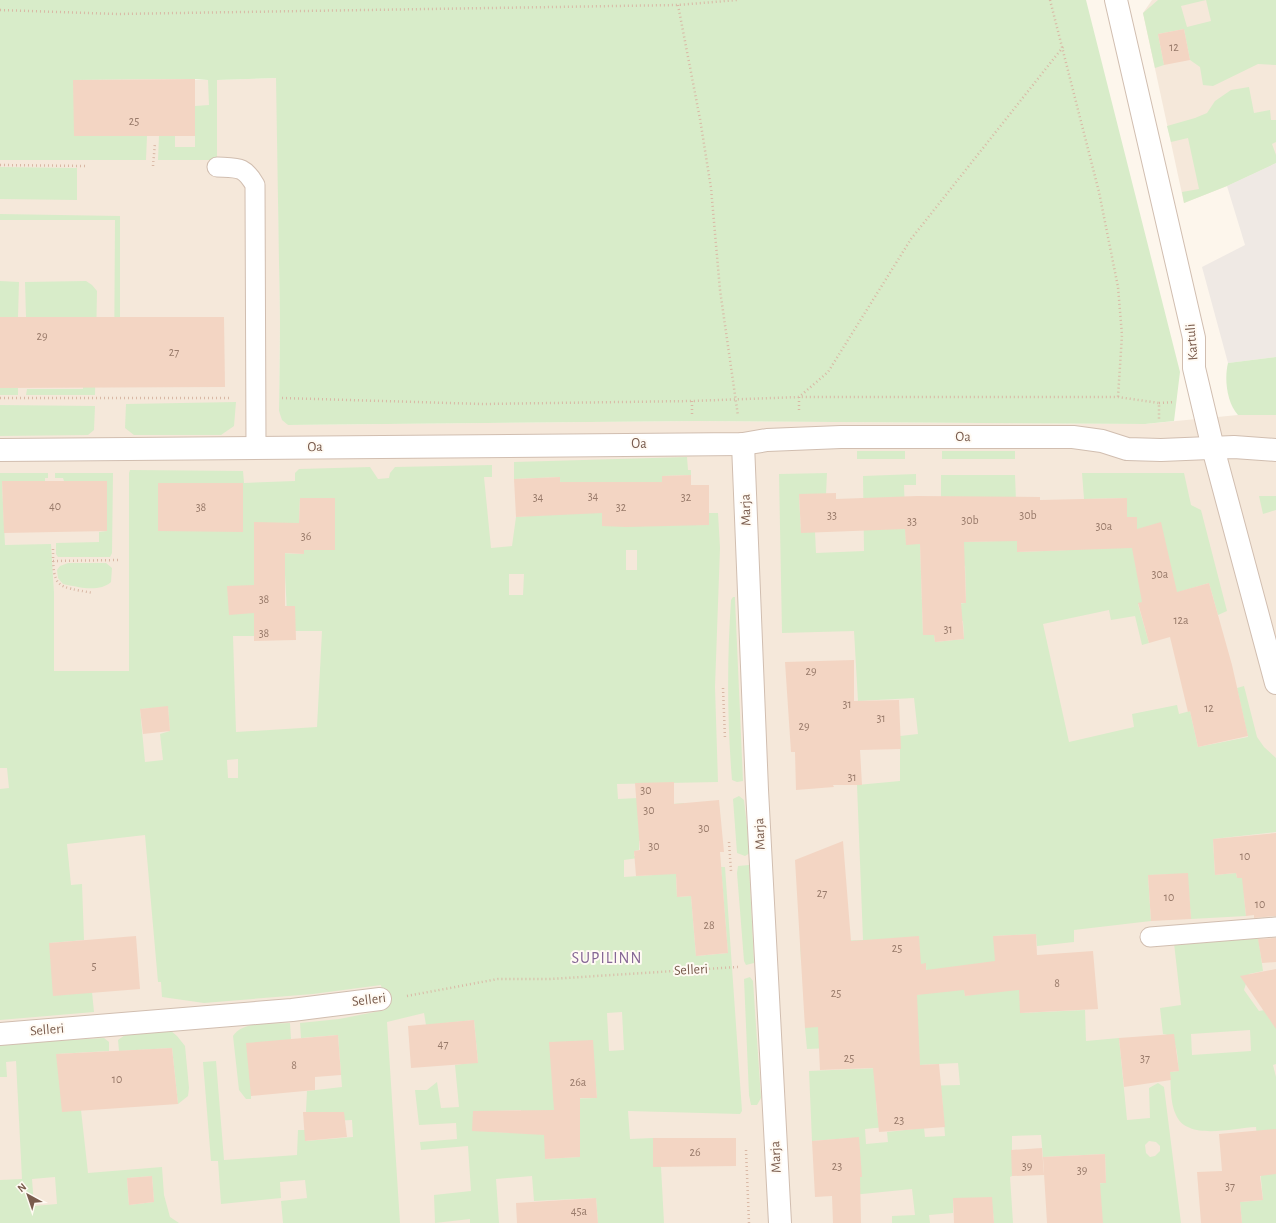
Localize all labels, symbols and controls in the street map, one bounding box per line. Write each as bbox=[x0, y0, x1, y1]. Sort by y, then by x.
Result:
house number: 12 bbox=[1169, 41, 1179, 53]
house number: 25 bbox=[129, 115, 139, 127]
street label: Kartuli bbox=[1183, 323, 1201, 361]
house number: 29 bbox=[36, 330, 48, 342]
house number: 27 bbox=[169, 346, 179, 358]
street label: Oa bbox=[955, 430, 971, 444]
street label: Oa bbox=[631, 437, 647, 451]
street label: Oa bbox=[307, 440, 323, 454]
house number: 34 bbox=[588, 490, 599, 502]
house number: 34 bbox=[533, 491, 544, 503]
house number: 32 bbox=[681, 491, 692, 503]
street label: Marja bbox=[738, 493, 754, 526]
house number: 40 bbox=[49, 500, 61, 512]
house number: 38 bbox=[196, 501, 207, 513]
house number: 32 bbox=[616, 501, 627, 513]
house number: 33 bbox=[827, 509, 837, 521]
house number: 30b bbox=[1019, 509, 1037, 521]
house number: 30b bbox=[961, 514, 979, 526]
house number: 33 bbox=[907, 515, 917, 527]
house number: 30a bbox=[1096, 520, 1113, 532]
house number: 36 bbox=[301, 530, 312, 542]
house number: 30a bbox=[1152, 568, 1169, 580]
house number: 38 bbox=[259, 593, 270, 605]
house number: 12a bbox=[1173, 614, 1189, 626]
house number: 31 bbox=[943, 623, 953, 635]
house number: 38 bbox=[259, 627, 270, 639]
house number: 29 bbox=[805, 665, 817, 677]
house number: 31 bbox=[842, 698, 852, 710]
house number: 12 bbox=[1204, 702, 1214, 714]
house number: 31 bbox=[876, 712, 886, 724]
house number: 29 bbox=[798, 720, 810, 732]
house number: 31 bbox=[847, 771, 857, 783]
house number: 30 bbox=[640, 784, 652, 796]
house number: 30 bbox=[643, 804, 655, 816]
street label: Marja bbox=[752, 817, 768, 850]
house number: 30 bbox=[698, 822, 710, 834]
house number: 30 bbox=[648, 840, 660, 852]
house number: 10 bbox=[1240, 850, 1250, 862]
house number: 27 bbox=[817, 887, 827, 899]
house number: 10 bbox=[1164, 891, 1174, 903]
house number: 10 bbox=[1255, 898, 1265, 910]
house number: 28 bbox=[703, 919, 715, 931]
house number: 25 bbox=[892, 942, 902, 954]
district label: SUPILINN bbox=[572, 950, 642, 966]
house number: 5 bbox=[91, 960, 97, 972]
street label: Selleri bbox=[674, 962, 708, 978]
house number: 8 bbox=[1054, 977, 1060, 989]
house number: 25 bbox=[831, 987, 841, 999]
street label: Selleri bbox=[351, 991, 387, 1009]
street label: Selleri bbox=[29, 1022, 65, 1038]
house number: 47 bbox=[438, 1038, 448, 1050]
house number: 25 bbox=[844, 1052, 854, 1064]
house number: 37 bbox=[1140, 1052, 1150, 1064]
house number: 8 bbox=[291, 1059, 297, 1071]
house number: 10 bbox=[112, 1073, 122, 1085]
house number: 26a bbox=[570, 1076, 587, 1088]
house number: 23 bbox=[894, 1114, 904, 1126]
street label: Marja bbox=[768, 1140, 784, 1173]
house number: 26 bbox=[689, 1146, 701, 1158]
house number: 23 bbox=[832, 1160, 842, 1172]
house number: 39 bbox=[1022, 1160, 1033, 1172]
house number: 39 bbox=[1077, 1164, 1088, 1176]
north arrow bbox=[8, 1175, 48, 1215]
house number: 37 bbox=[1225, 1180, 1235, 1192]
text: N bbox=[15, 1181, 28, 1194]
house number: 45a bbox=[571, 1205, 588, 1217]

